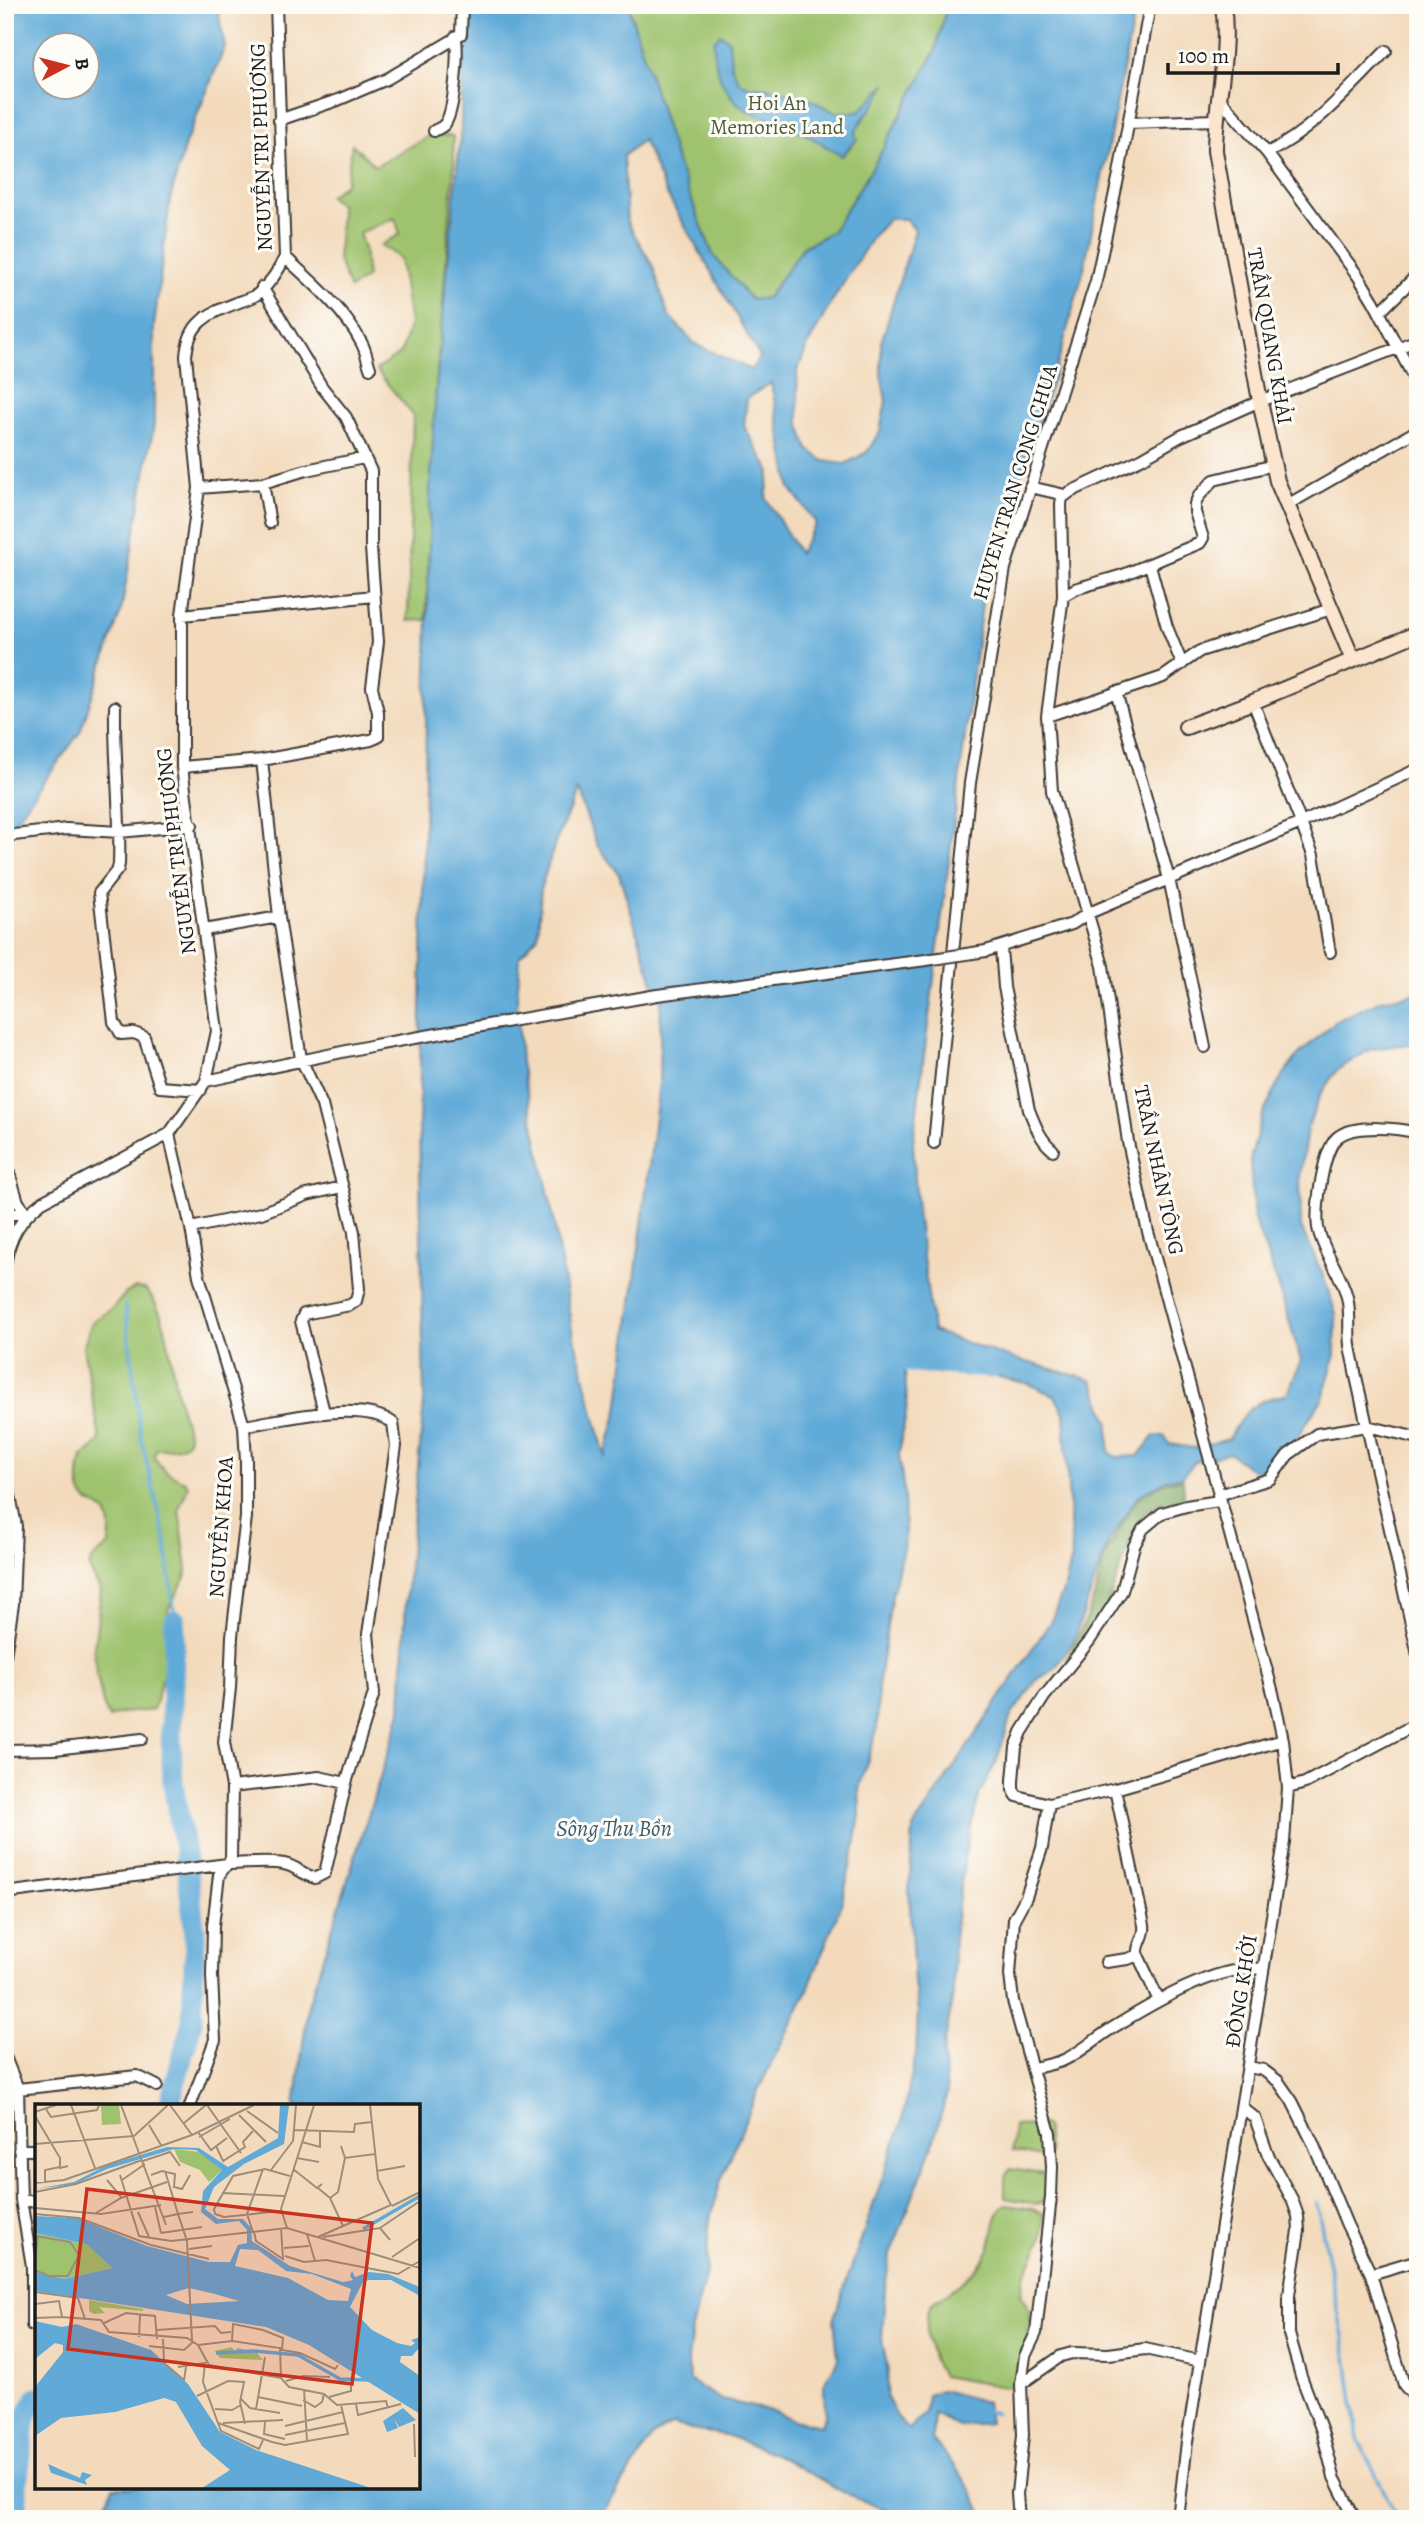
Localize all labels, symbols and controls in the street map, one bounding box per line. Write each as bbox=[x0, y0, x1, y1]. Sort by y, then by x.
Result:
north arrow bbox=[32, 32, 102, 102]
scale bar bbox=[1168, 32, 1337, 76]
street label: NGUYỄN TRI PHƯƠNG bbox=[243, 42, 279, 252]
text: 100 m bbox=[1178, 42, 1229, 70]
text: B bbox=[68, 57, 96, 72]
park label: Hoi An Memories Land bbox=[710, 89, 845, 141]
street label: TRẦN QUANG KHẢI bbox=[1241, 246, 1299, 426]
street label: HUYEN TRAN CONG CHUA bbox=[966, 360, 1064, 603]
street label: NGUYỄN TRI PHƯƠNG bbox=[149, 746, 203, 956]
street label: TRẦN NHÂN TÔNG bbox=[1127, 1083, 1191, 1257]
street label: NGUYỄN KHOA bbox=[202, 1454, 240, 1599]
water label: Sông Thu Bồn bbox=[556, 1813, 672, 1844]
street label: ĐỒNG KHỞI bbox=[1218, 1932, 1264, 2050]
inset map bbox=[35, 2104, 420, 2489]

